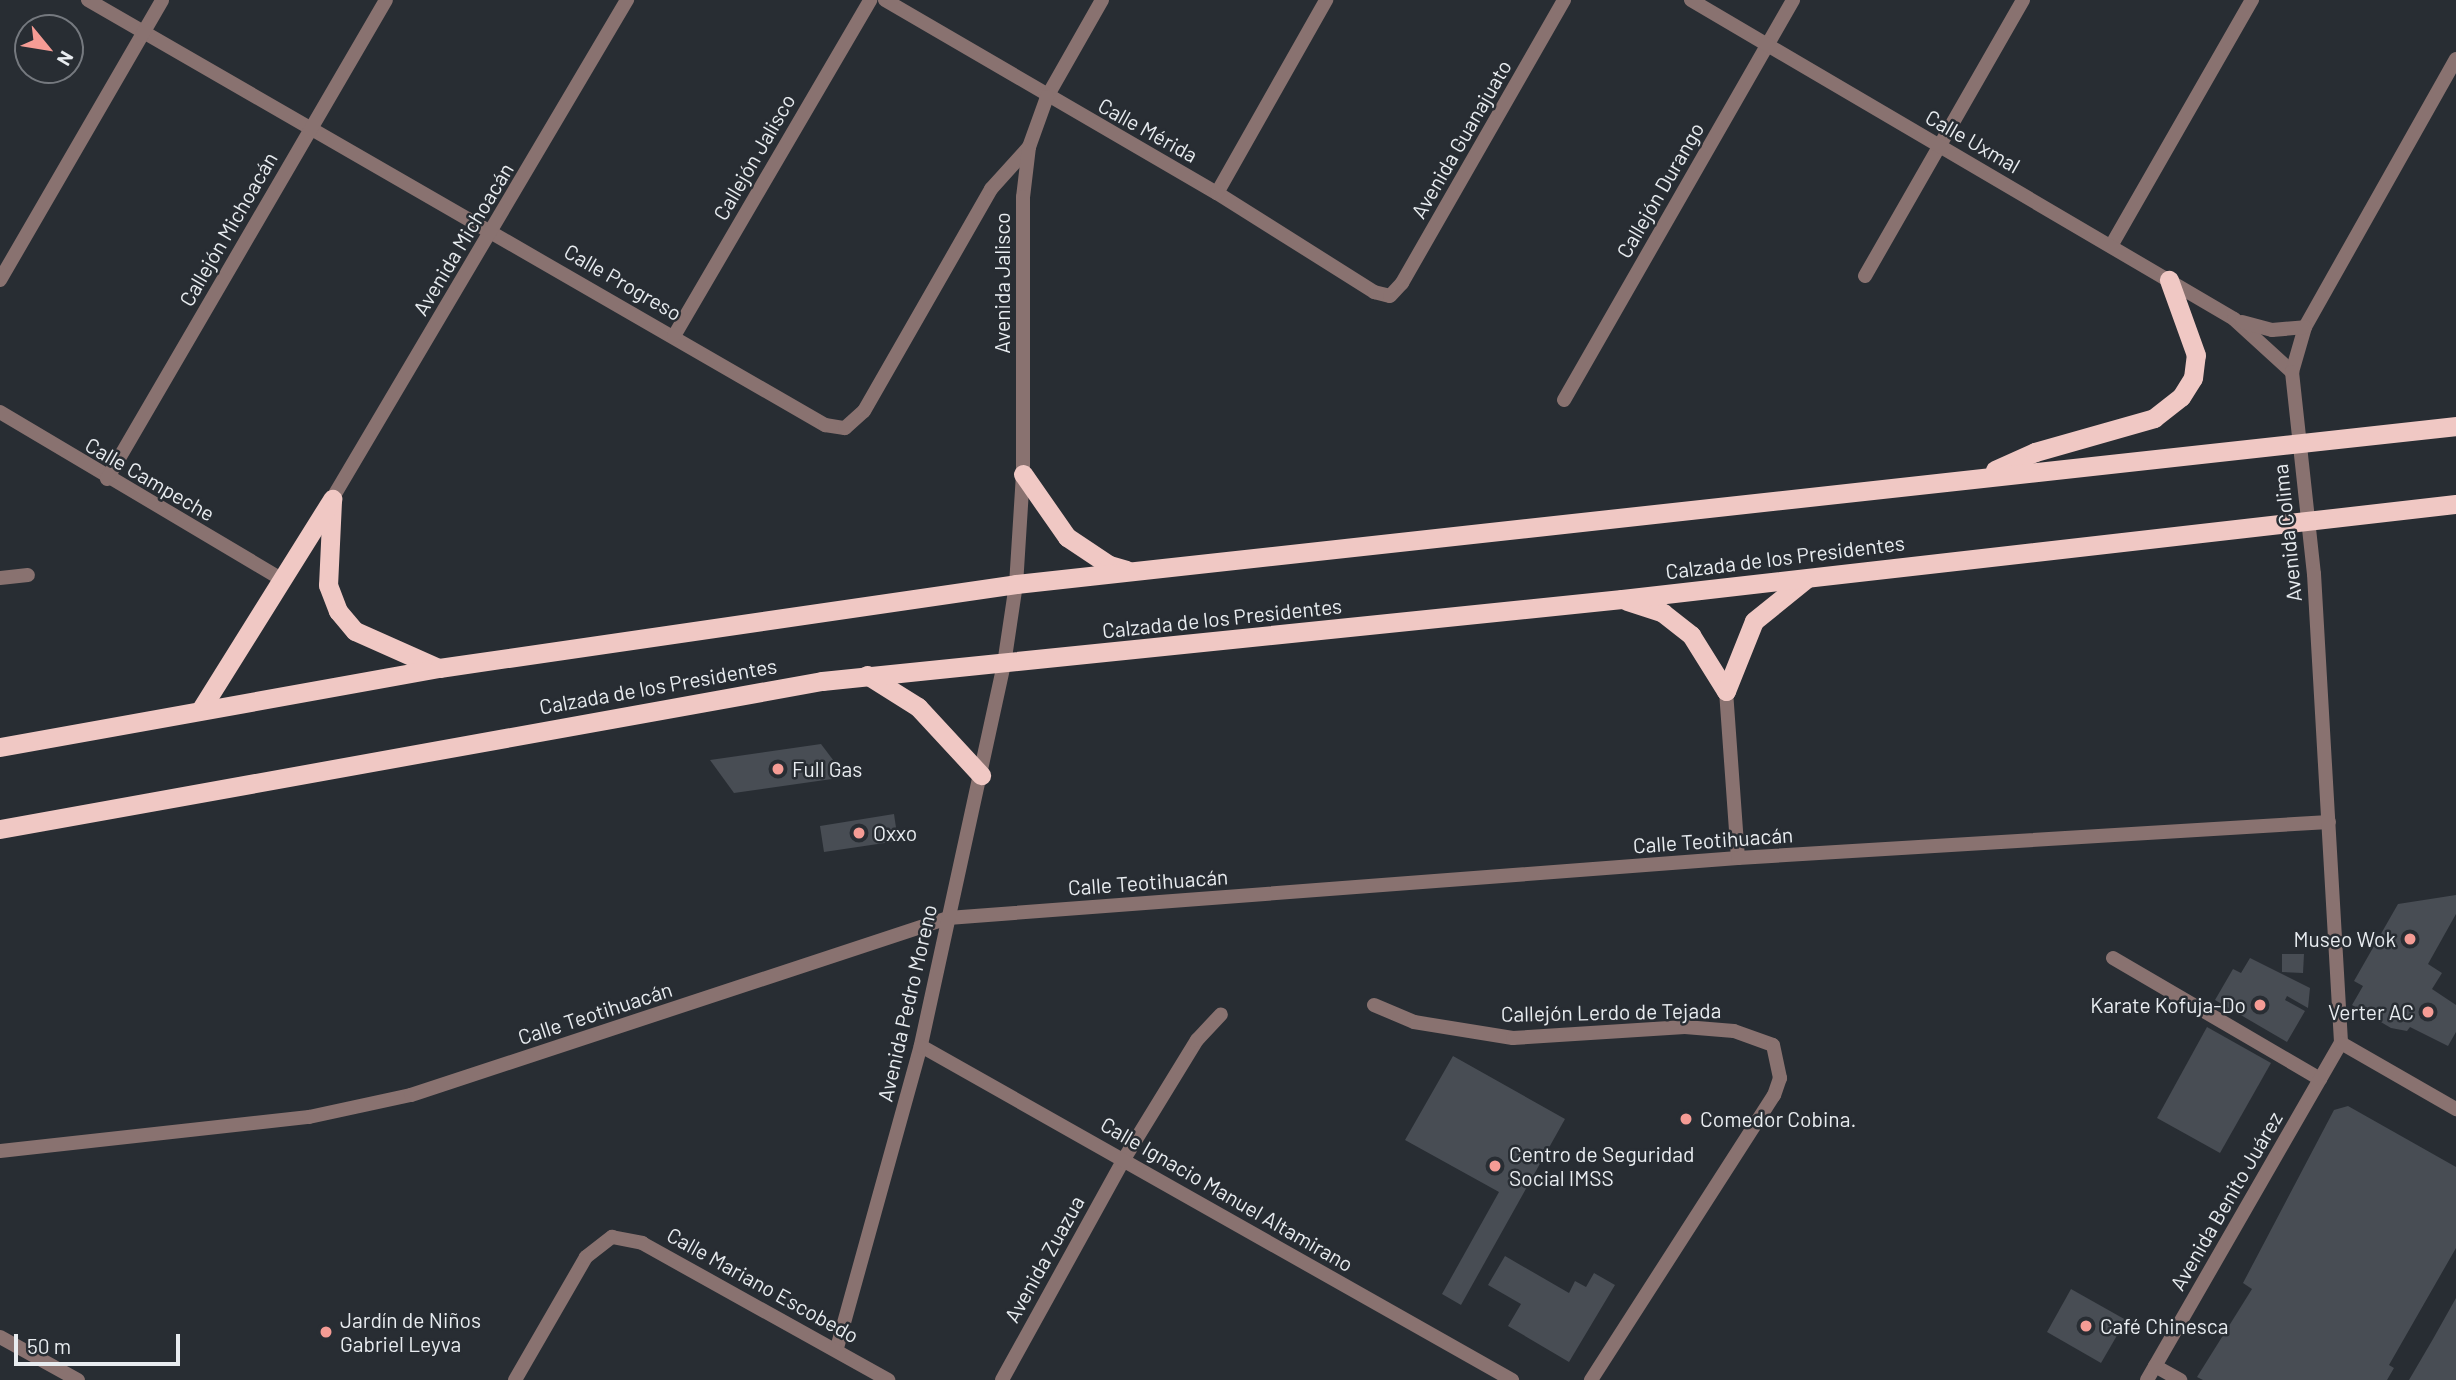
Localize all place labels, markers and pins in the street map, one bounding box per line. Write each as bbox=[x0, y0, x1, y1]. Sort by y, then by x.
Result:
place label: Full Gas bbox=[792, 756, 862, 782]
marker: Full Gas bbox=[770, 761, 786, 777]
place label: Oxxo bbox=[873, 820, 917, 846]
marker: Oxxo bbox=[851, 825, 867, 841]
place label: Museo Wok bbox=[2293, 926, 2396, 952]
marker: Museo Wok bbox=[2402, 931, 2418, 947]
place label: Karate Kofuja-Do bbox=[2090, 992, 2246, 1018]
marker: Karate Kofuja-Do bbox=[2252, 997, 2268, 1013]
place label: Verter AC bbox=[2328, 999, 2414, 1025]
marker: Verter AC bbox=[2420, 1004, 2436, 1020]
place label: Comedor Cobina. bbox=[1700, 1106, 1856, 1132]
marker: Comedor Cobina. bbox=[1678, 1111, 1694, 1127]
place label: Centro de Seguridad Social IMSS bbox=[1509, 1141, 1695, 1191]
marker: Centro de Seguridad Social IMSS bbox=[1487, 1158, 1503, 1174]
place label: Jardín de Niños Gabriel Leyva bbox=[340, 1307, 481, 1357]
place label: Café Chinesca bbox=[2100, 1313, 2228, 1339]
marker: Café Chinesca bbox=[2078, 1318, 2094, 1334]
marker: Jardín de Niños Gabriel Leyva bbox=[318, 1324, 334, 1340]

